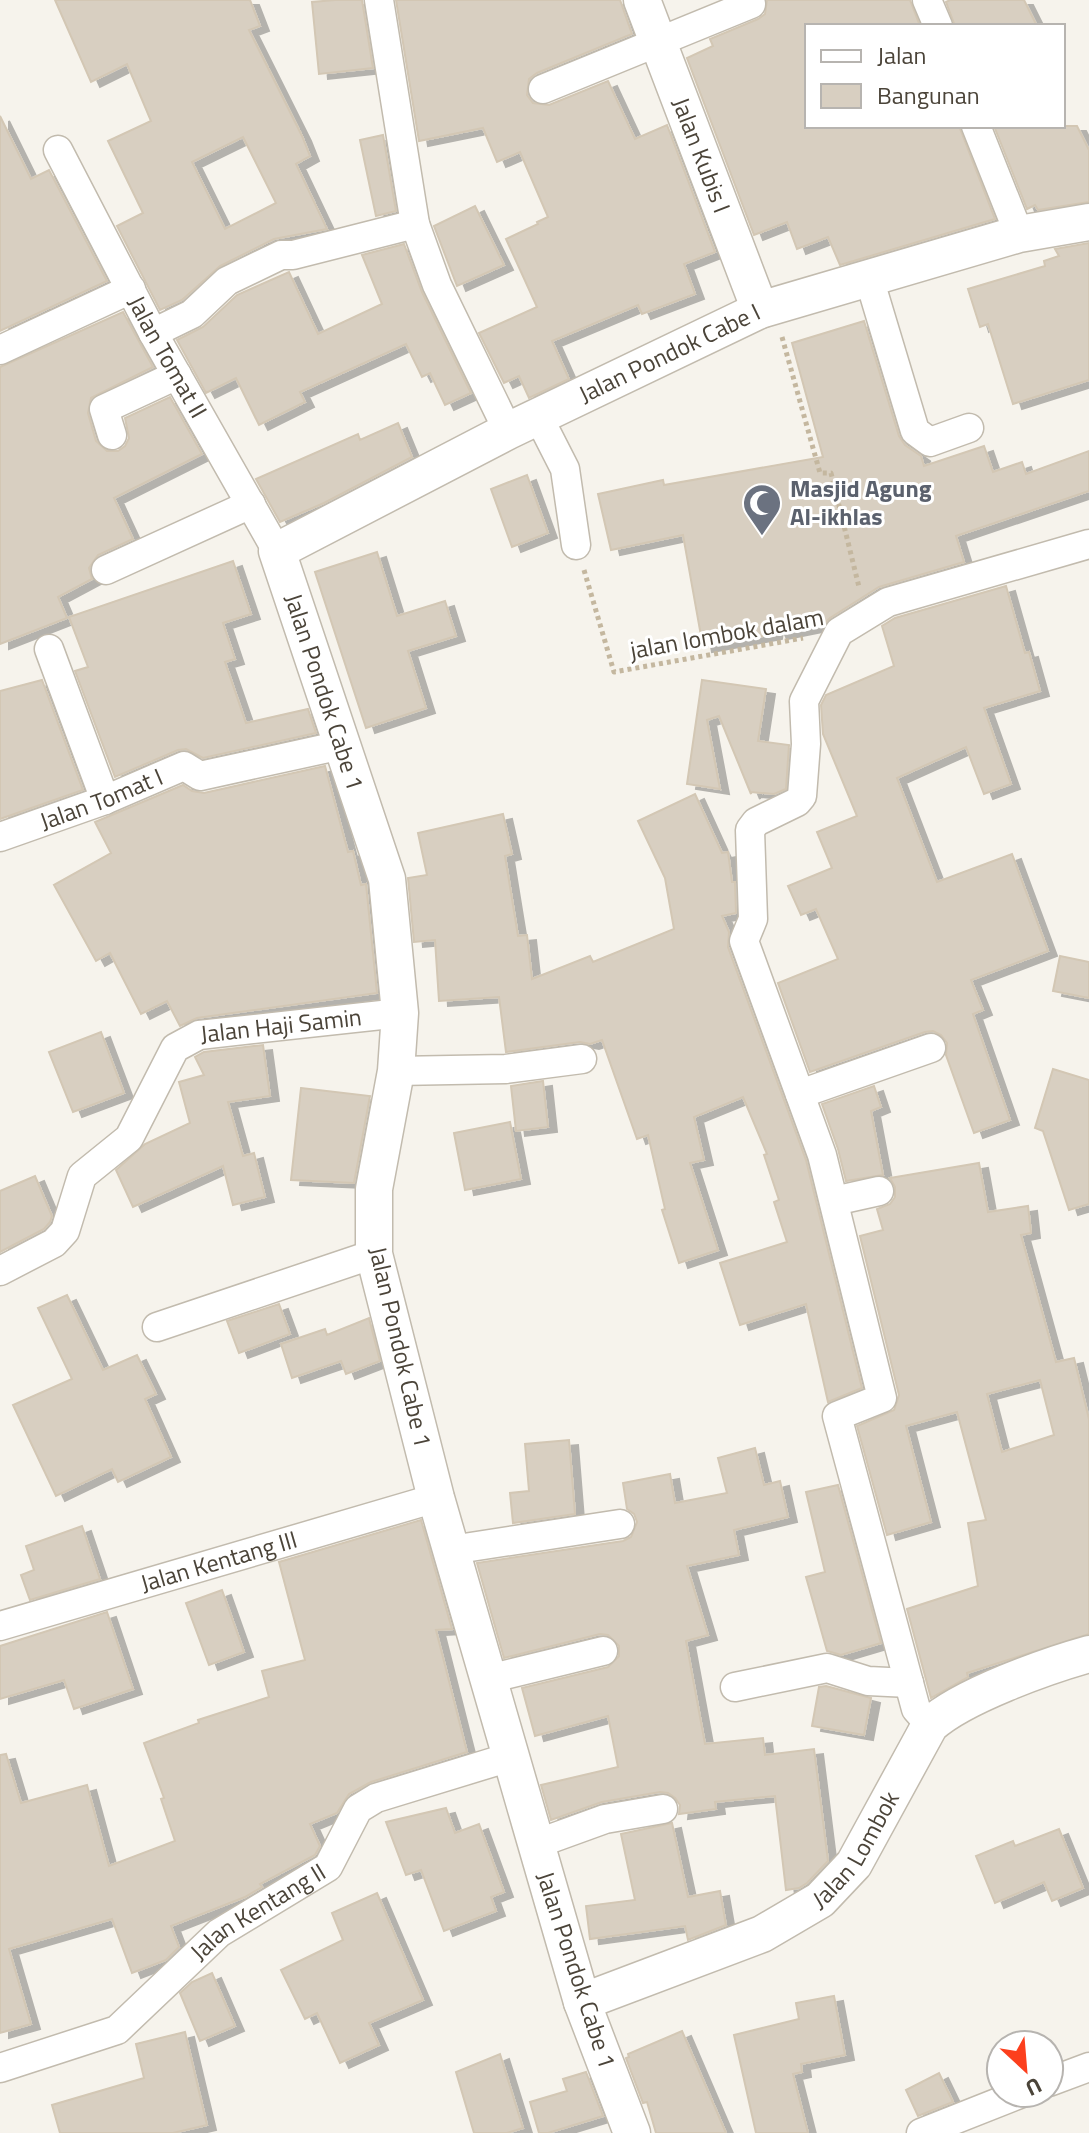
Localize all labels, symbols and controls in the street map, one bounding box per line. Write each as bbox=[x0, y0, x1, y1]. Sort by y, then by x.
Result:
legend bbox=[805, 24, 1065, 128]
text: Jalan bbox=[877, 37, 926, 73]
text: Bangunan bbox=[877, 77, 980, 113]
street label: Jalan Kubis I bbox=[664, 92, 740, 218]
street label: Jalan Tomat II bbox=[120, 289, 217, 424]
street label: Jalan Pondok Cabe I bbox=[572, 294, 766, 412]
place label: Masjid Agung Al-ikhlas bbox=[790, 470, 932, 534]
mosque icon: Masjid Agung Al-ikhlas bbox=[741, 482, 783, 537]
street label: Jalan Pondok Cabe 1 bbox=[276, 589, 374, 795]
street label: jalan lombok dalam bbox=[625, 598, 826, 668]
street label: Jalan Tomat I bbox=[34, 758, 168, 839]
street label: Jalan Haji Samin bbox=[198, 998, 363, 1052]
street label: Jalan Pondok Cabe 1 bbox=[360, 1243, 442, 1451]
street label: Jalan Kentang III bbox=[136, 1521, 301, 1601]
street label: Jalan Lombok bbox=[806, 1784, 908, 1917]
street label: Jalan Kentang II bbox=[182, 1854, 332, 1969]
street label: Jalan Pondok Cabe 1 bbox=[528, 1867, 626, 2073]
north arrow bbox=[985, 2029, 1065, 2109]
text: U bbox=[1020, 2069, 1048, 2105]

